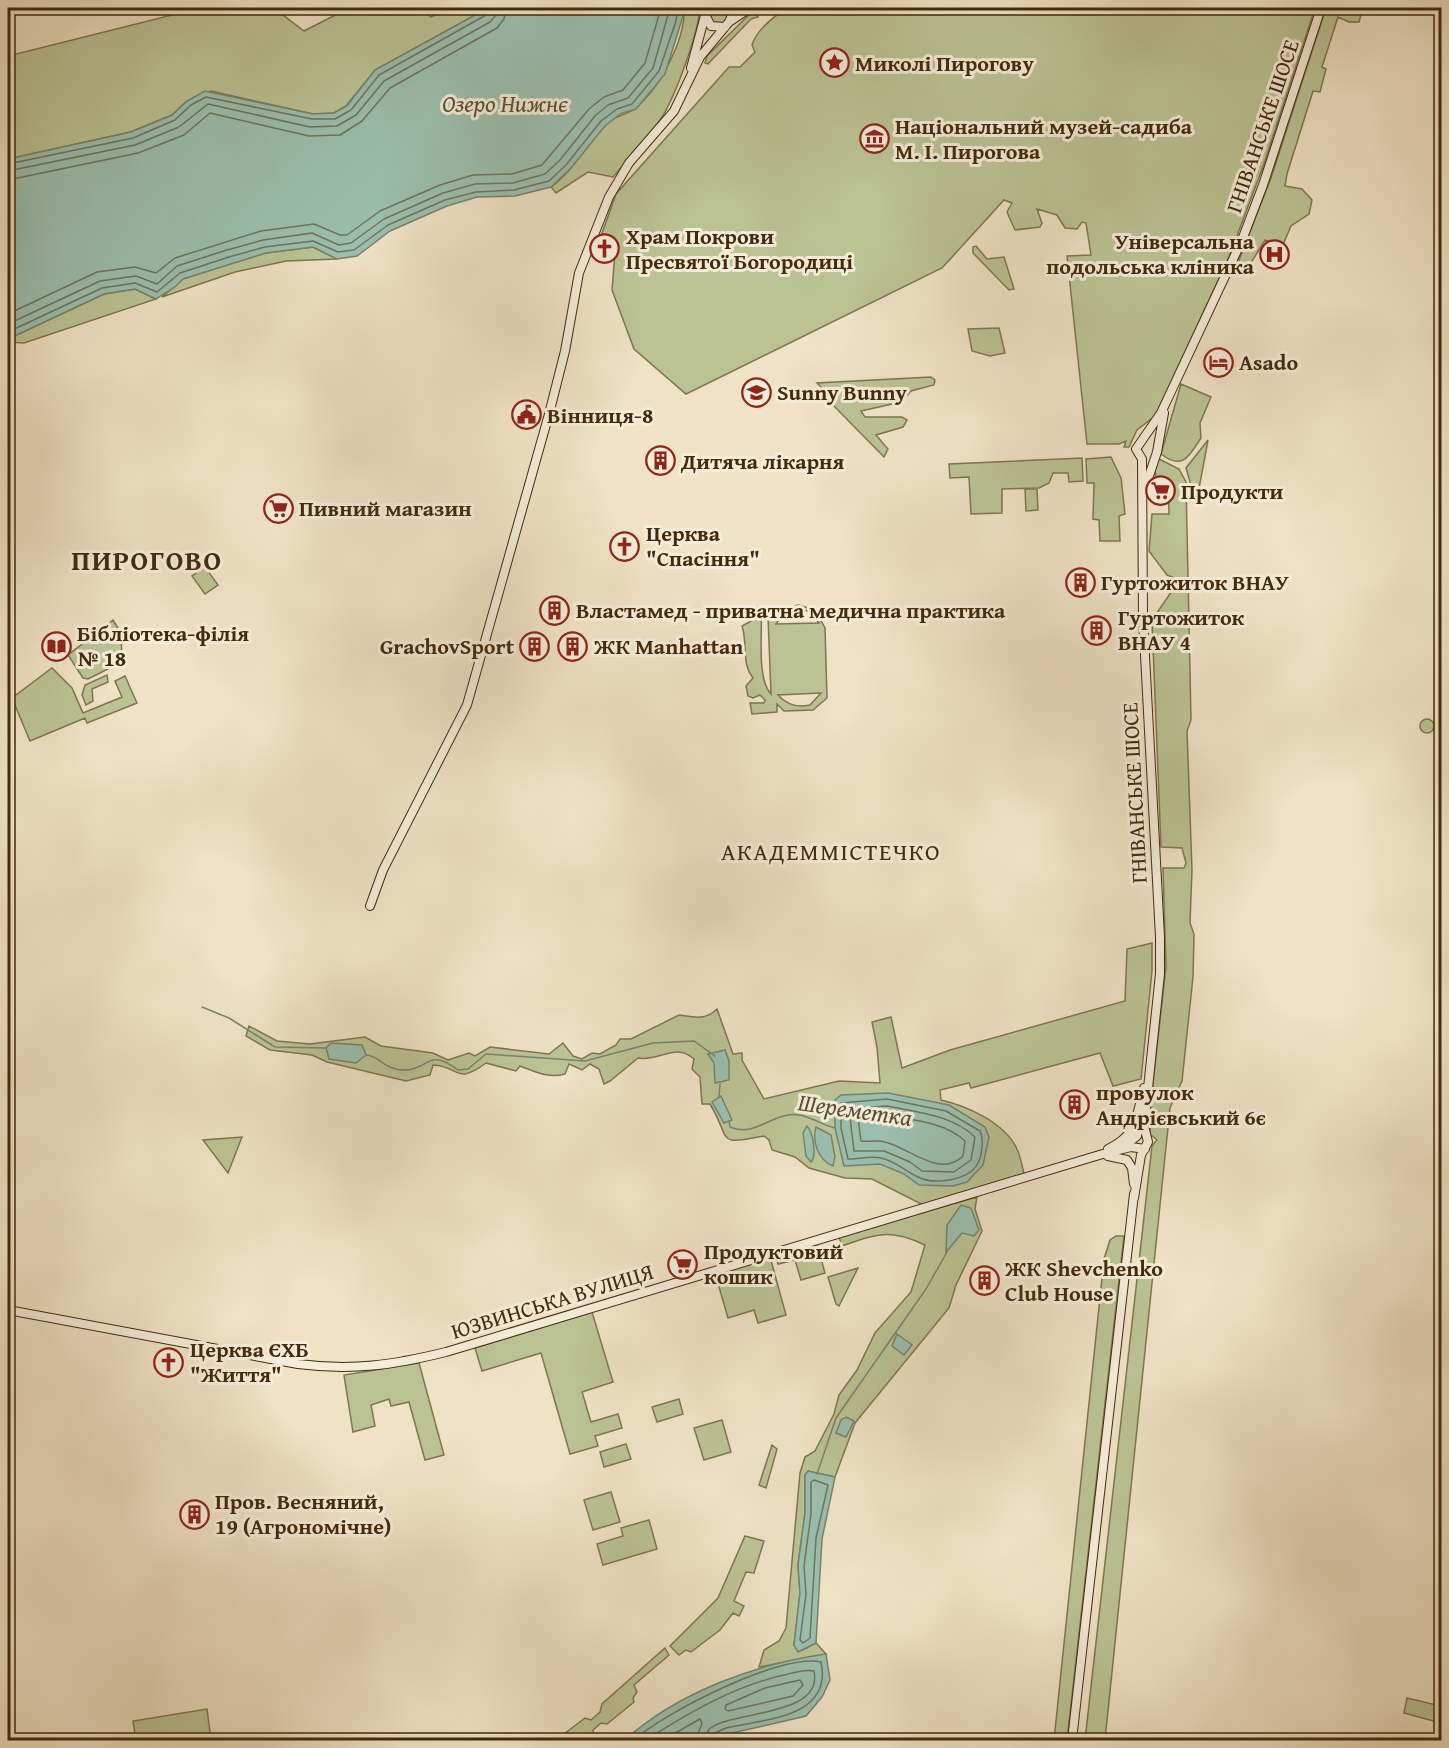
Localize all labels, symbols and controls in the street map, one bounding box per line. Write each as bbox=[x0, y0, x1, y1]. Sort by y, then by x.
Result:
street label: ГНІВАНСЬКЕ ШОСЕ bbox=[1217, 35, 1307, 217]
place icon: Миколі Пирогову bbox=[818, 47, 850, 79]
place label: Миколі Пирогову bbox=[855, 47, 1034, 79]
water label: Озеро Нижнє bbox=[442, 86, 569, 121]
place label: Національний музей-садиба М. І. Пирогова bbox=[895, 110, 1193, 167]
museum icon: Національний музей-садиба М. І. Пирогова bbox=[858, 123, 890, 155]
place label: Храм Покрови Пресвятої Богородиці bbox=[626, 220, 853, 277]
place label: Універсальна подольська кліника bbox=[1046, 225, 1255, 282]
church icon: Храм Покрови Пресвятої Богородиці bbox=[589, 233, 621, 265]
hospital icon: Універсальна подольська кліника bbox=[1259, 238, 1291, 270]
hotel icon: Asado bbox=[1202, 346, 1234, 378]
place label: Asado bbox=[1239, 346, 1298, 378]
school or university icon: Sunny Bunny bbox=[740, 376, 772, 408]
place label: Sunny Bunny bbox=[777, 376, 908, 408]
public building icon: Вінниця-8 bbox=[510, 399, 542, 431]
place label: Вінниця-8 bbox=[547, 399, 653, 431]
building icon: Дитяча лікарня bbox=[644, 445, 676, 477]
place label: Дитяча лікарня bbox=[680, 445, 844, 477]
supermarket icon: Продукти bbox=[1144, 475, 1176, 507]
place label: Продукти bbox=[1181, 475, 1284, 507]
supermarket icon: Пивний магазин bbox=[262, 492, 294, 524]
place label: Пивний магазин bbox=[299, 492, 472, 524]
place label: Церква "Спасіння" bbox=[646, 517, 760, 574]
church icon: Церква "Спасіння" bbox=[609, 530, 641, 562]
district label: ПИРОГОВО bbox=[71, 539, 223, 580]
building icon: Гуртожиток ВНАУ bbox=[1064, 566, 1096, 598]
place label: Гуртожиток ВНАУ bbox=[1101, 566, 1289, 598]
building icon: Властамед - приватна медична практика bbox=[539, 594, 571, 626]
place label: Властамед - приватна медична практика bbox=[576, 594, 1006, 626]
place label: Гуртожиток ВНАУ 4 bbox=[1118, 601, 1245, 658]
building icon: Гуртожиток ВНАУ 4 bbox=[1081, 614, 1113, 646]
place label: Бібліотека-філія № 18 bbox=[77, 617, 249, 674]
library icon: Бібліотека-філія № 18 bbox=[40, 630, 72, 662]
place label: GrachovSport bbox=[380, 630, 515, 662]
building icon: GrachovSport bbox=[519, 630, 551, 662]
building icon: ЖК Manhattan bbox=[557, 630, 589, 662]
place label: ЖК Manhattan bbox=[593, 630, 743, 662]
street label: ГНІВАНСЬКЕ ШОСЕ bbox=[1113, 702, 1155, 884]
district label: АКАДЕММІСТЕЧКО bbox=[721, 834, 941, 869]
place label: провулок Андрієвський 6є bbox=[1096, 1076, 1266, 1133]
water label: Шереметка bbox=[796, 1084, 914, 1135]
building icon: провулок Андрієвський 6є bbox=[1059, 1089, 1091, 1121]
place label: Продуктовий кошик bbox=[704, 1235, 844, 1292]
supermarket icon: Продуктовий кошик bbox=[667, 1248, 699, 1280]
place label: ЖК Shevchenko Club House bbox=[1004, 1252, 1163, 1309]
street label: ЮЗВИНСЬКА ВУЛИЦЯ bbox=[447, 1255, 657, 1347]
building icon: ЖК Shevchenko Club House bbox=[968, 1265, 1000, 1297]
place label: Церква ЄХБ "Життя" bbox=[190, 1333, 309, 1390]
church icon: Церква ЄХБ "Життя" bbox=[153, 1346, 185, 1378]
place label: Пров. Весняний, 19 (Агрономічне) bbox=[215, 1485, 391, 1542]
building icon: Пров. Весняний, 19 (Агрономічне) bbox=[178, 1498, 210, 1530]

